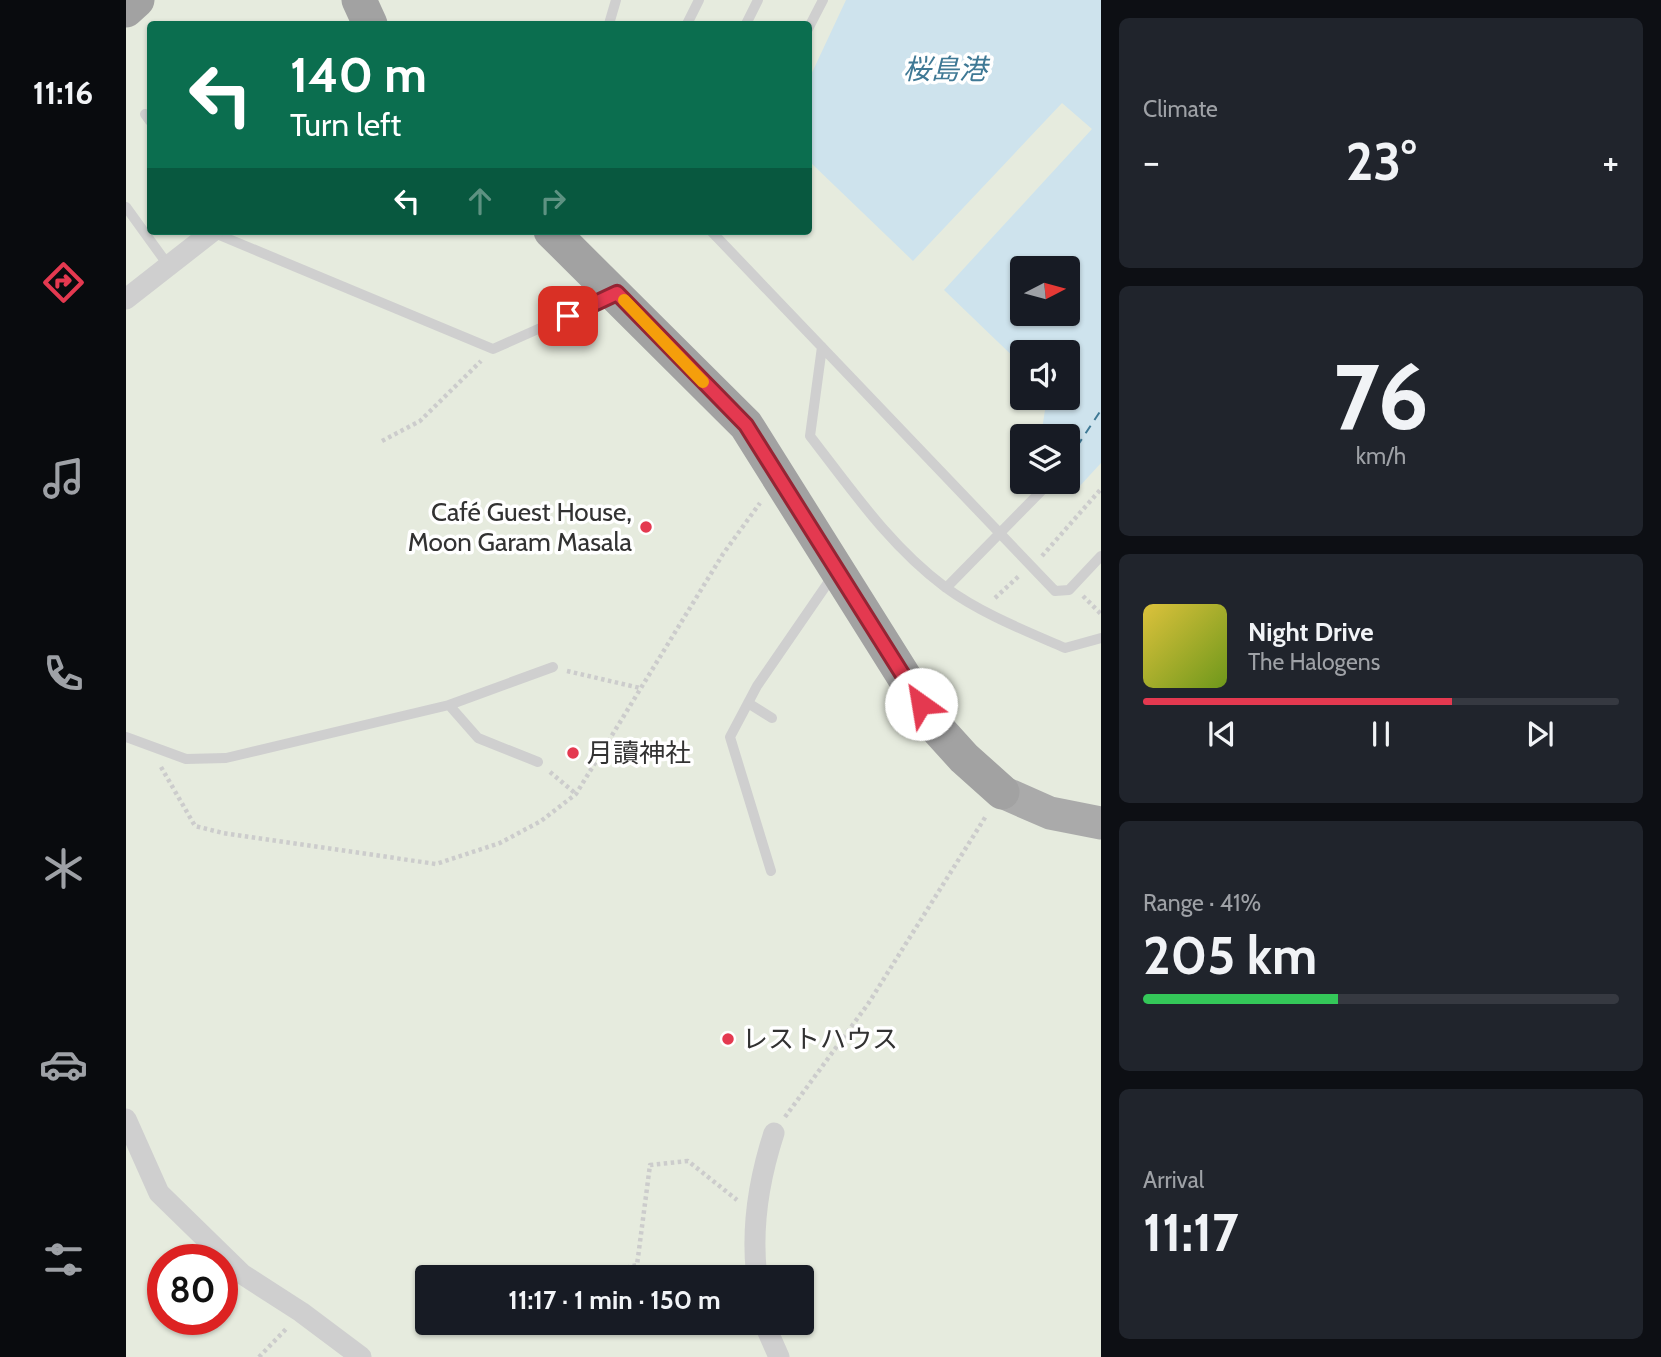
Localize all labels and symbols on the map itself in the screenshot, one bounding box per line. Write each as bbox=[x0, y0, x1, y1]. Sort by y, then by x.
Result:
water label: 桜島港 bbox=[903, 52, 991, 86]
north arrow bbox=[1010, 256, 1080, 326]
pin bbox=[538, 286, 598, 346]
place label: Café Guest House, Moon Garam Masala bbox=[408, 496, 633, 558]
marker: Café Guest House, Moon Garam Masala bbox=[638, 519, 654, 535]
position arrow bbox=[884, 667, 958, 741]
place label: 月讀神社 bbox=[587, 737, 691, 769]
marker: 月讀神社 bbox=[565, 745, 581, 761]
place label: レストハウス bbox=[742, 1023, 898, 1055]
marker: レストハウス bbox=[720, 1031, 736, 1047]
speed limit sign: 80 bbox=[147, 1244, 238, 1335]

